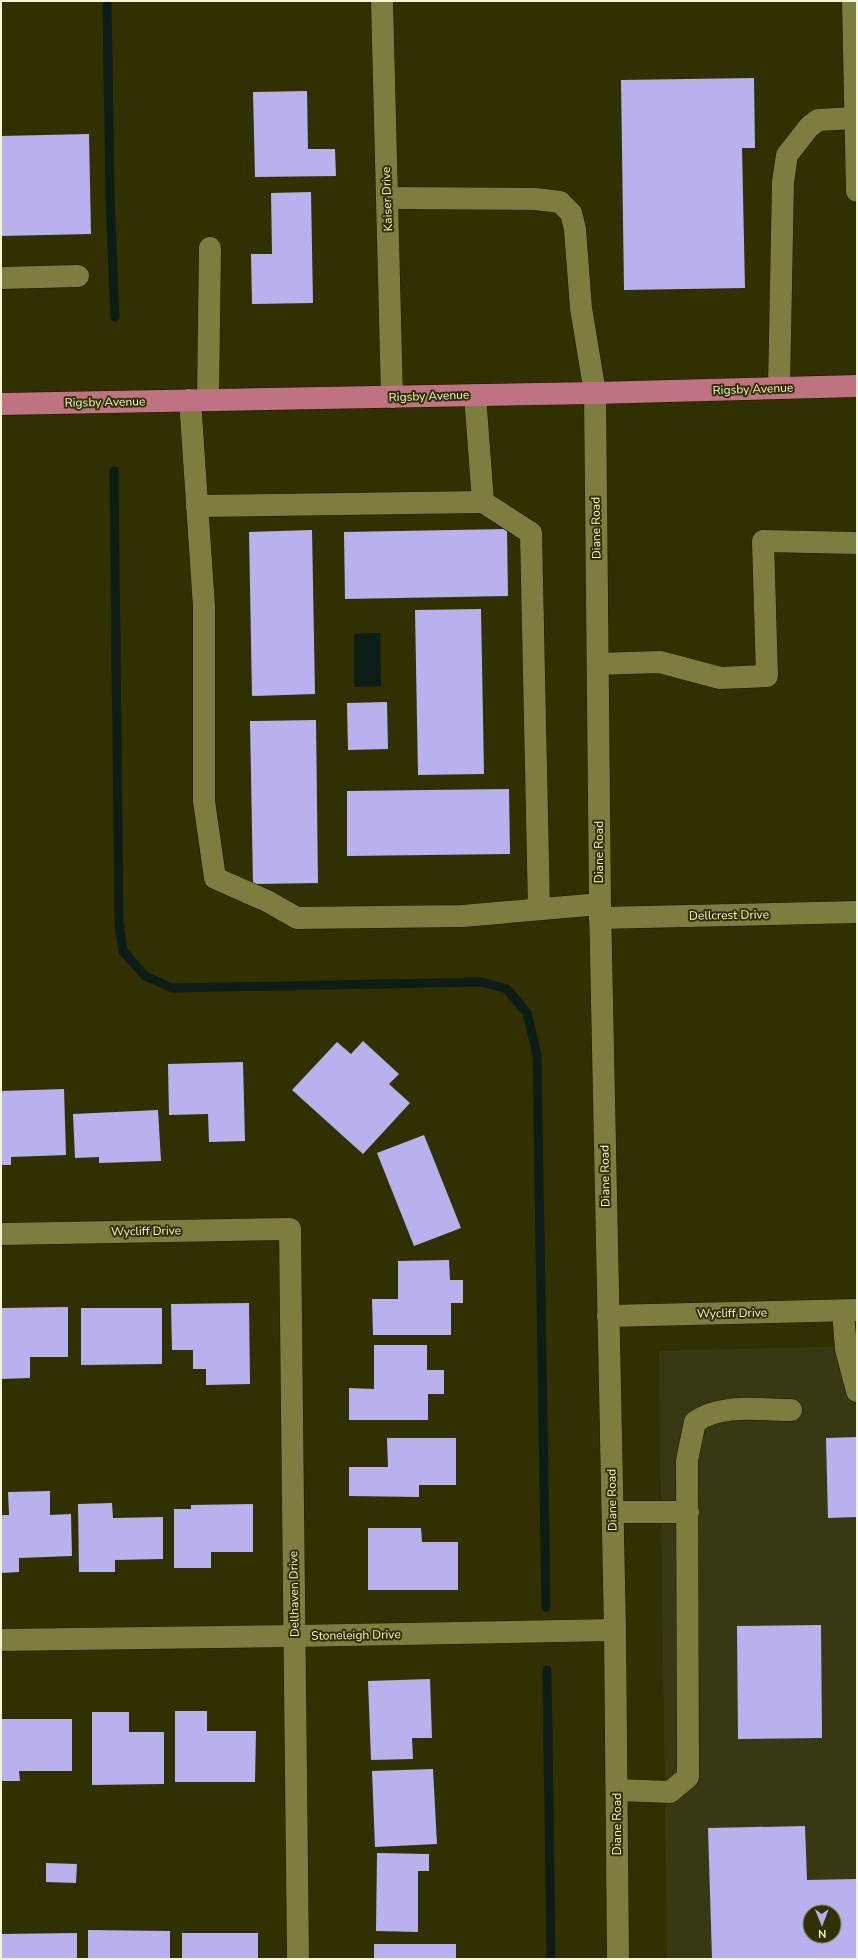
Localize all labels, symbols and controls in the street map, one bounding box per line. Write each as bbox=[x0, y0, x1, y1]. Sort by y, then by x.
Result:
street label: Kaiser Drive bbox=[378, 166, 396, 232]
street label: Rigsby Avenue bbox=[712, 380, 794, 398]
street label: Rigsby Avenue bbox=[388, 387, 470, 405]
street label: Rigsby Avenue bbox=[65, 393, 145, 411]
street label: Diane Road bbox=[587, 497, 605, 559]
street label: Diane Road bbox=[591, 821, 607, 883]
street label: Dellcrest Drive bbox=[689, 906, 769, 924]
street label: Diane Road bbox=[596, 1145, 614, 1207]
street label: Wycliff Drive bbox=[111, 1222, 181, 1240]
street label: Wycliff Drive bbox=[697, 1304, 767, 1322]
street label: Diane Road bbox=[603, 1469, 621, 1531]
street label: Dellhaven Drive bbox=[285, 1551, 303, 1637]
street label: Stoneleigh Drive bbox=[311, 1626, 401, 1644]
street label: Diane Road bbox=[609, 1793, 625, 1855]
north arrow bbox=[802, 1904, 842, 1944]
text: N bbox=[818, 1926, 826, 1941]

